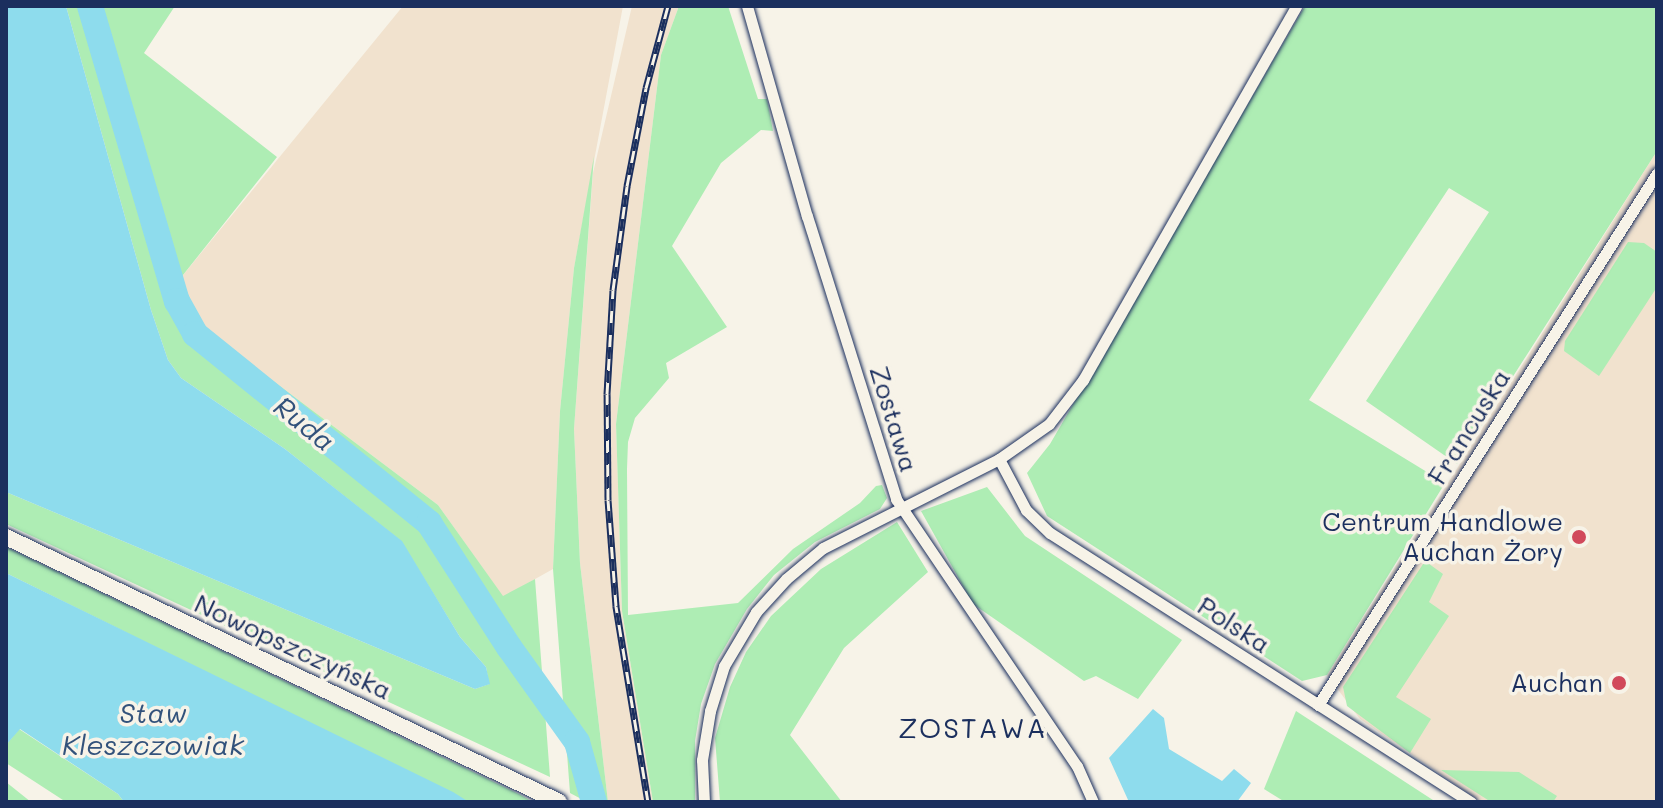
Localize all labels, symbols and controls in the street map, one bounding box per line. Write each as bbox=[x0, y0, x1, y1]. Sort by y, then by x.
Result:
street label: Zostawa bbox=[863, 362, 925, 476]
street label: Francuska bbox=[1421, 363, 1517, 491]
water label: Ruda bbox=[268, 388, 342, 458]
place label: Centrum Handlowe Auchan Żory bbox=[1322, 506, 1563, 568]
marker: Centrum Handlowe Auchan Żory bbox=[1570, 528, 1588, 546]
street label: Nowopszczyńska bbox=[190, 588, 396, 706]
street label: Polska bbox=[1192, 590, 1276, 660]
place label: Auchan bbox=[1510, 667, 1603, 699]
marker: Auchan bbox=[1610, 674, 1628, 692]
water label: Staw Kleszczowiak bbox=[62, 695, 244, 761]
district label: ZOSTAWA bbox=[898, 710, 1048, 744]

